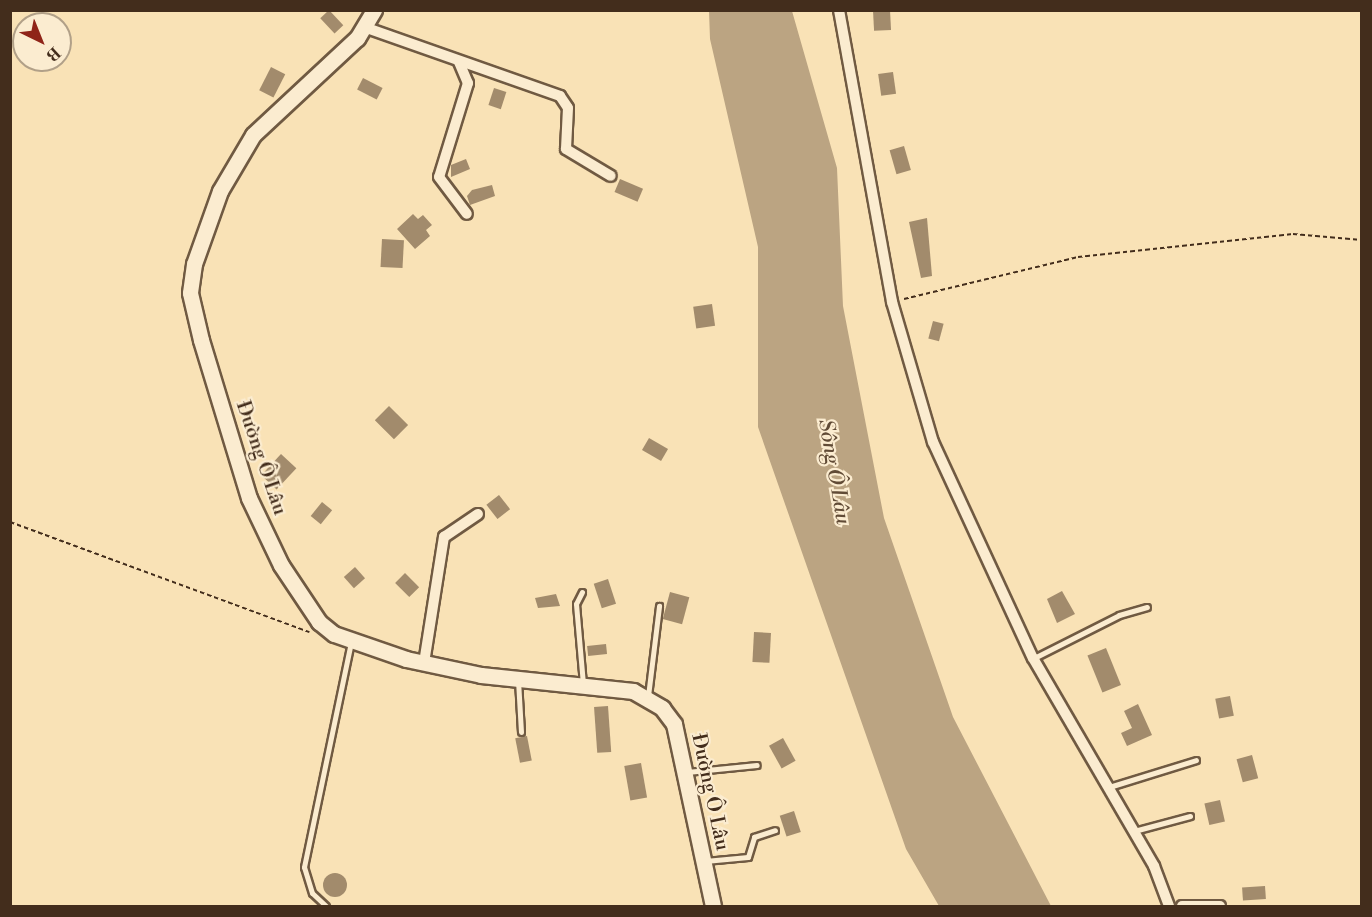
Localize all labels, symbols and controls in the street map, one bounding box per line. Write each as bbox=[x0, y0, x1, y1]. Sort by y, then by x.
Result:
north arrow bbox=[12, 12, 72, 72]
text: B bbox=[42, 42, 64, 65]
street label: Đường Ô Lâu bbox=[230, 398, 292, 518]
water label: Sông Ô Lâu bbox=[812, 417, 856, 527]
street label: Đường Ô Lâu bbox=[686, 731, 734, 853]

